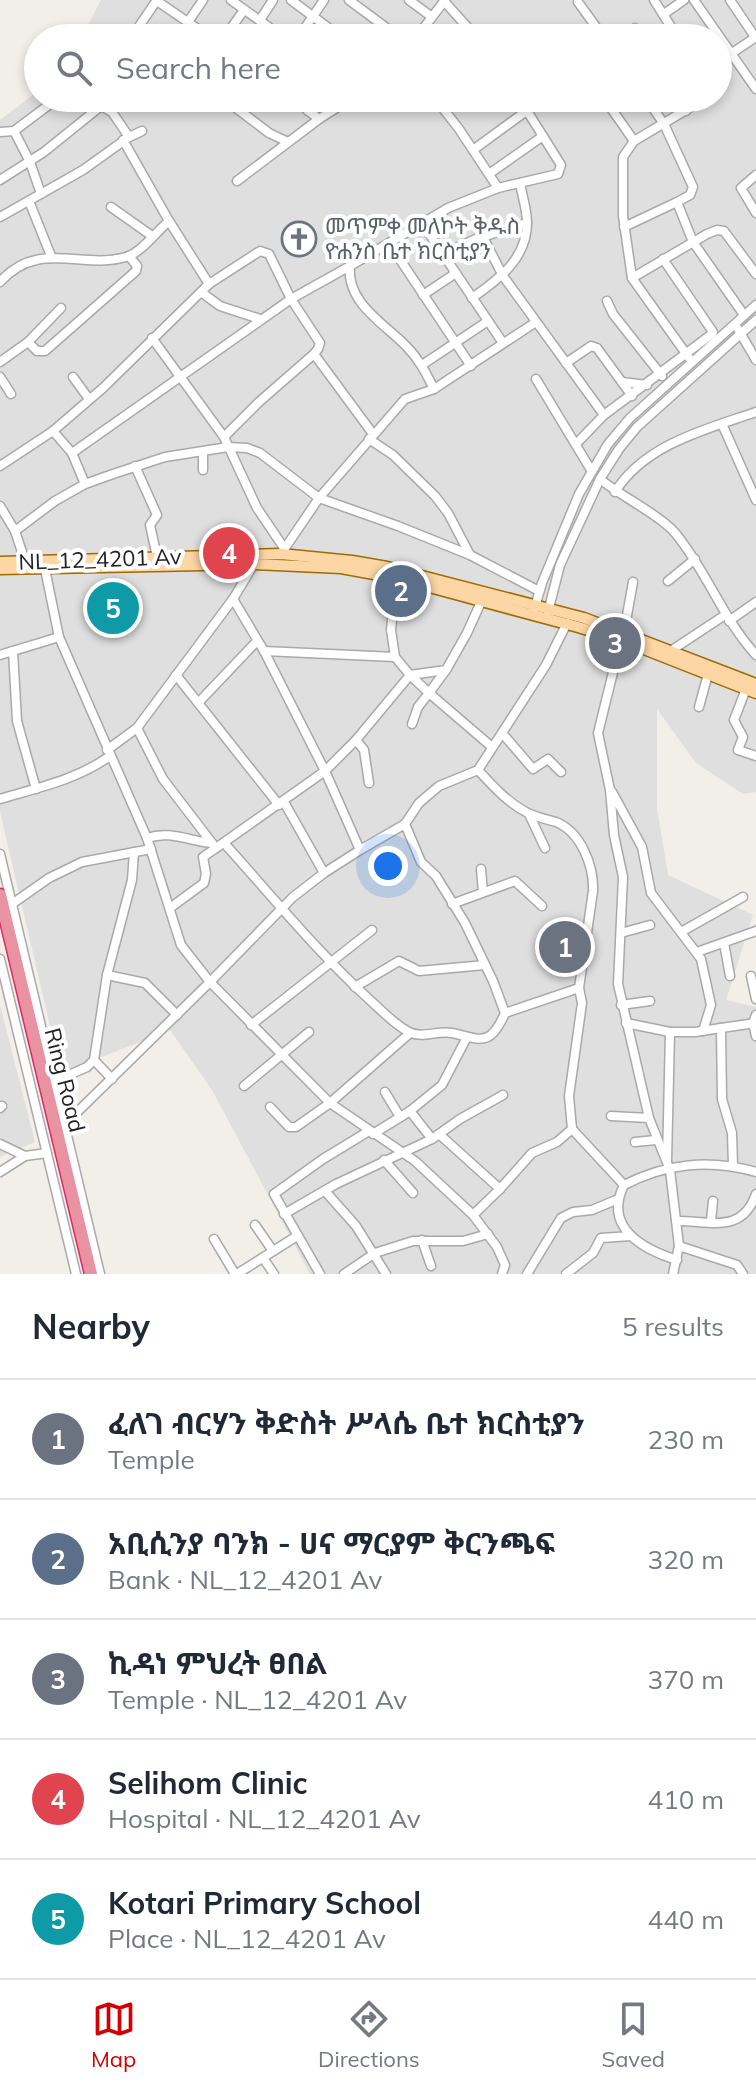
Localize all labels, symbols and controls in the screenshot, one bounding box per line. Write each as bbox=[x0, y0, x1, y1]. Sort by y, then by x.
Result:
search box bbox=[24, 24, 732, 112]
icon: search bbox=[52, 46, 96, 90]
text: Search here bbox=[116, 49, 281, 87]
place label: መጥምቀ መለኮት ቅዱስ ዮሐንስ ቤተ ክርስቲያን bbox=[325, 212, 520, 265]
church icon: መጥምቀ መለኮት ቅዱስ ዮሐንስ ቤተ ክርስቲያን bbox=[280, 220, 318, 258]
pin: 4 bbox=[203, 523, 255, 583]
street label: NL_12_4201 Av bbox=[18, 542, 182, 576]
pin: 2 bbox=[375, 561, 427, 621]
pin: 5 bbox=[87, 578, 139, 638]
pin: 3 bbox=[589, 613, 641, 673]
your location bbox=[368, 846, 408, 886]
pin: 1 bbox=[539, 917, 591, 977]
street label: Ring Road bbox=[39, 1025, 91, 1135]
text: Nearby bbox=[32, 1305, 150, 1348]
text: 5 results bbox=[622, 1310, 724, 1343]
text: ፈለገ ብርሃን ቅድስት ሥላሴ ቤተ ክርስቲያን bbox=[108, 1404, 585, 1442]
text: 1 bbox=[50, 1423, 66, 1456]
text: 230 m bbox=[648, 1423, 724, 1456]
text: Temple bbox=[108, 1443, 195, 1476]
text: አቢሲንያ ባንክ - ሀና ማርያም ቅርንጫፍ bbox=[108, 1524, 555, 1562]
text: 2 bbox=[50, 1543, 66, 1576]
text: 320 m bbox=[648, 1543, 724, 1576]
text: Bank · NL_12_4201 Av bbox=[108, 1563, 382, 1596]
text: ኪዳነ ምህረት ፀበል bbox=[108, 1644, 327, 1682]
text: 3 bbox=[50, 1663, 66, 1696]
text: 370 m bbox=[648, 1663, 724, 1696]
text: Temple · NL_12_4201 Av bbox=[108, 1683, 407, 1716]
text: Selihom Clinic bbox=[108, 1764, 308, 1802]
text: 4 bbox=[50, 1783, 66, 1816]
text: 410 m bbox=[648, 1783, 724, 1816]
text: Hospital · NL_12_4201 Av bbox=[108, 1802, 421, 1835]
text: Kotari Primary School bbox=[108, 1884, 421, 1922]
text: 5 bbox=[50, 1903, 66, 1936]
text: 440 m bbox=[648, 1903, 724, 1936]
text: Place · NL_12_4201 Av bbox=[108, 1922, 386, 1955]
tab: Map bbox=[91, 1997, 136, 2073]
tab: Directions bbox=[318, 1997, 420, 2073]
tab: Saved bbox=[602, 1997, 665, 2073]

